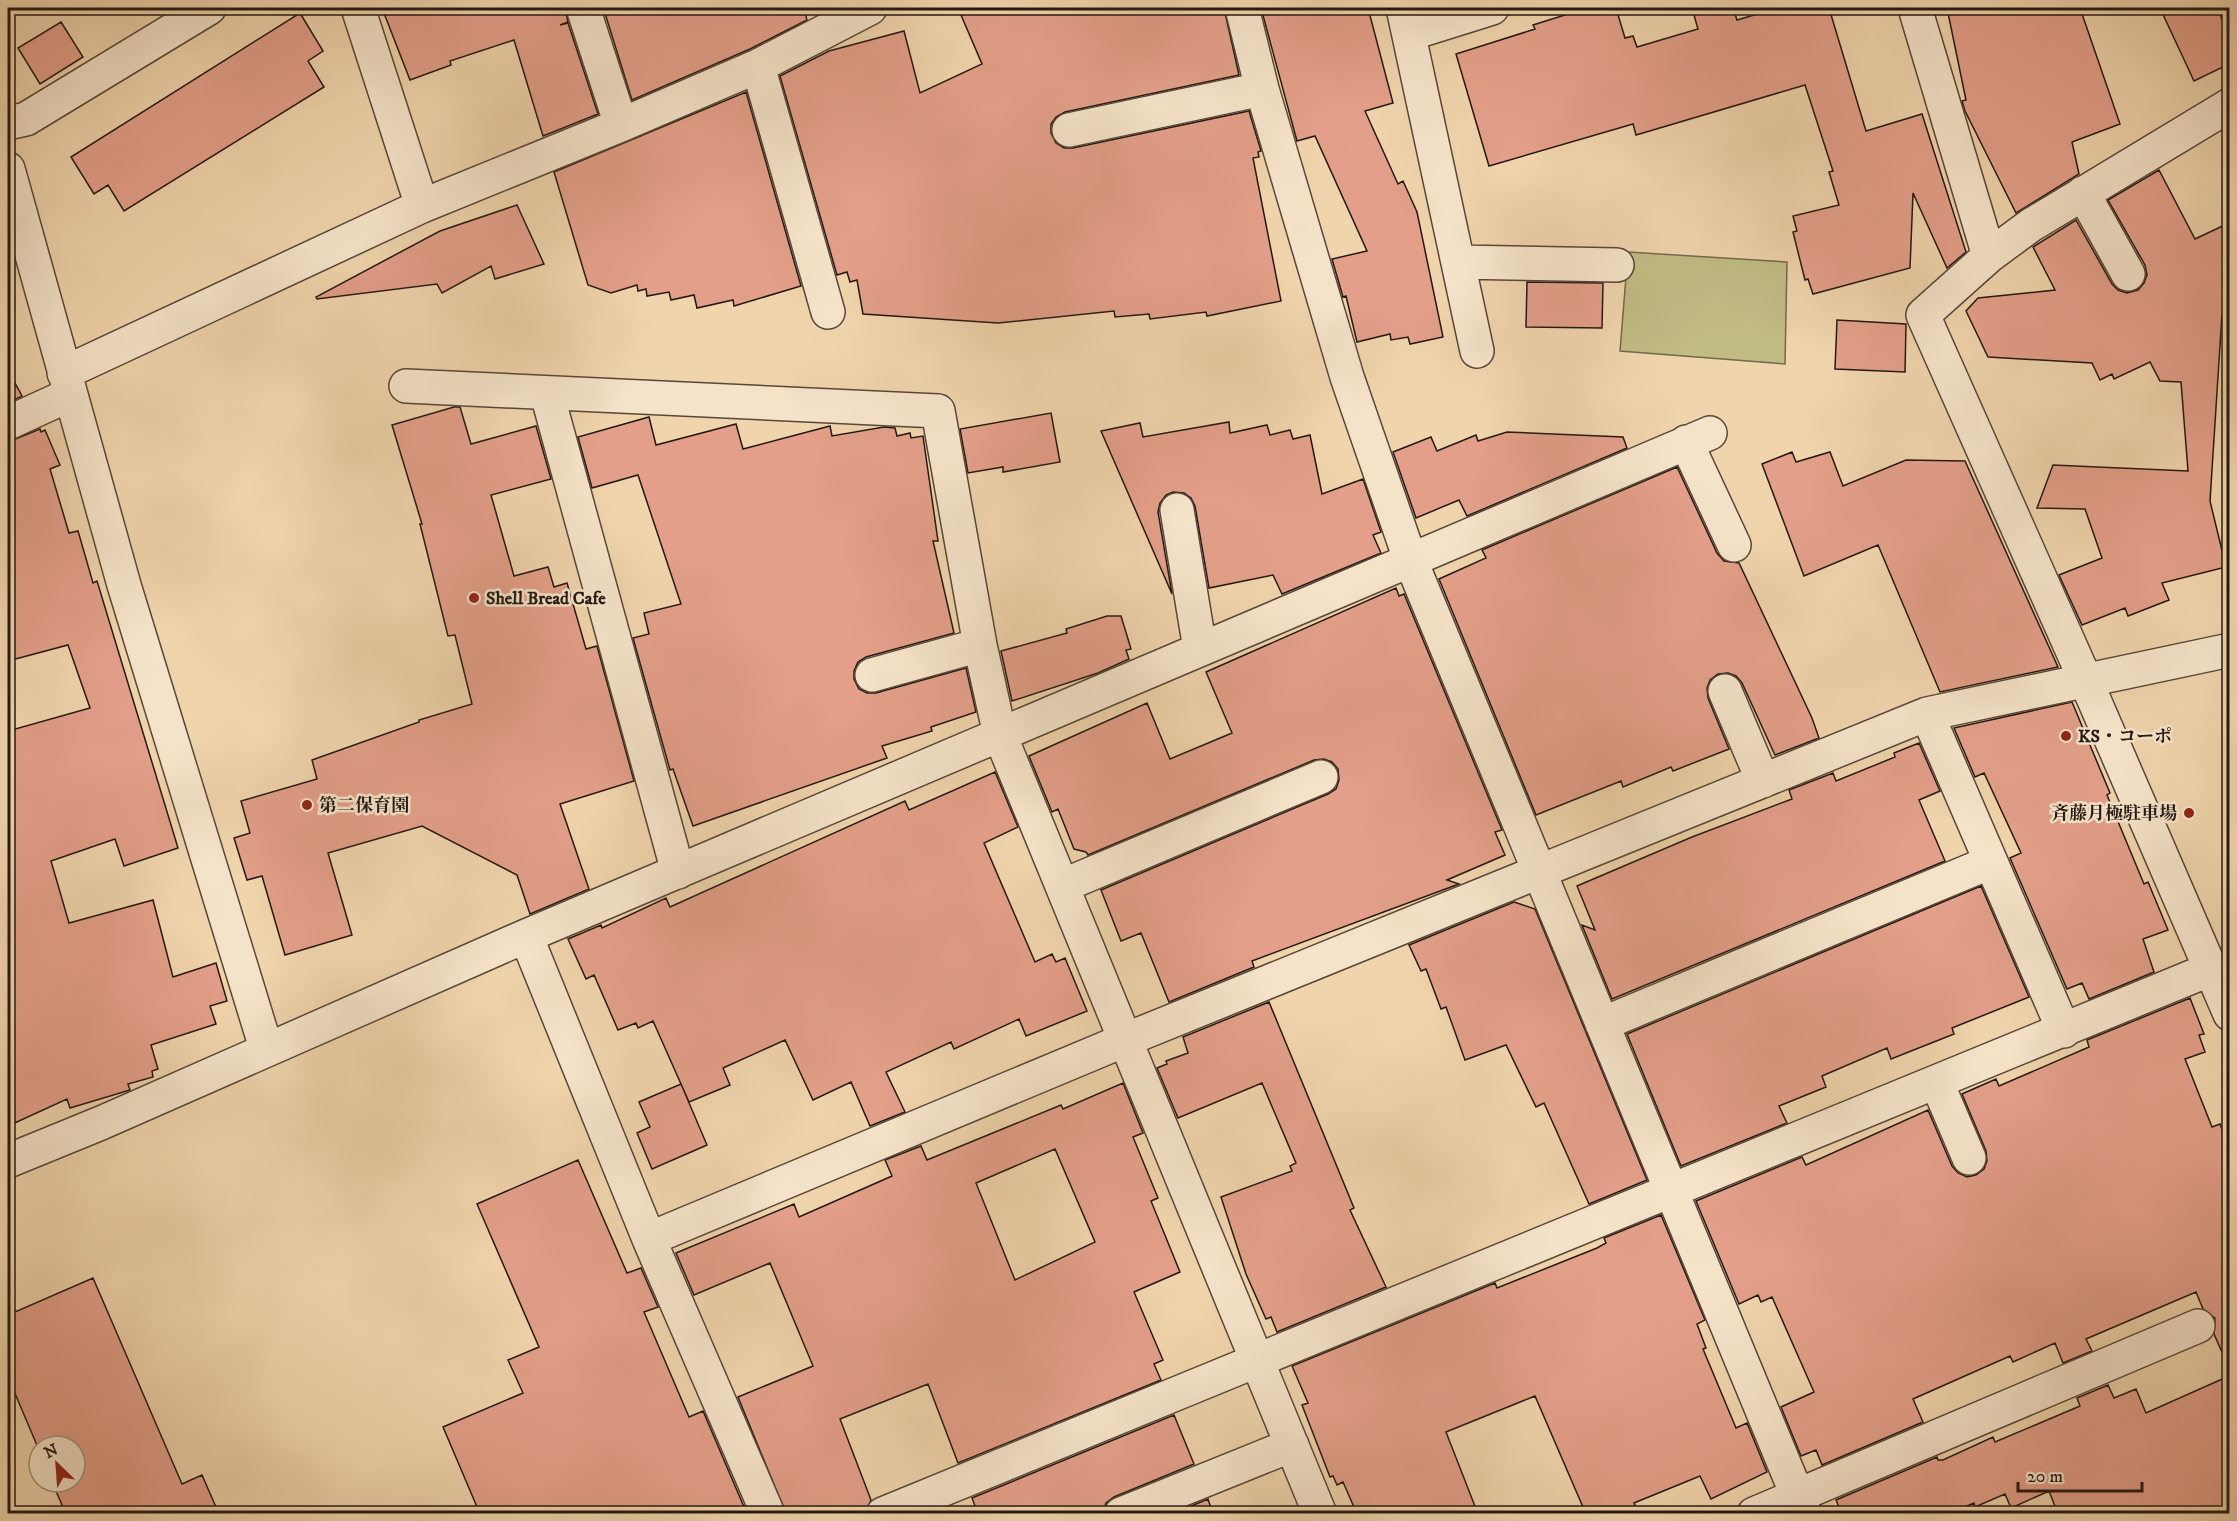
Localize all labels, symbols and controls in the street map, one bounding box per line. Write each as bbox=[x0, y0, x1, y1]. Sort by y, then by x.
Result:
place label: Shell Bread Cafe bbox=[486, 588, 606, 610]
marker: Shell Bread Cafe bbox=[467, 591, 481, 605]
place label: KS・コーポ bbox=[2078, 726, 2172, 748]
marker: KS・コーポ bbox=[2059, 729, 2073, 743]
place label: 第二保育園 bbox=[319, 795, 409, 817]
marker: 第二保育園 bbox=[300, 798, 314, 812]
place label: 斉藤月極駐車場 bbox=[2051, 803, 2177, 825]
marker: 斉藤月極駐車場 bbox=[2182, 806, 2196, 820]
north arrow bbox=[27, 1434, 87, 1494]
text: N bbox=[41, 1439, 61, 1463]
scale bar bbox=[2018, 1455, 2142, 1493]
text: 20 m bbox=[2027, 1466, 2063, 1488]

